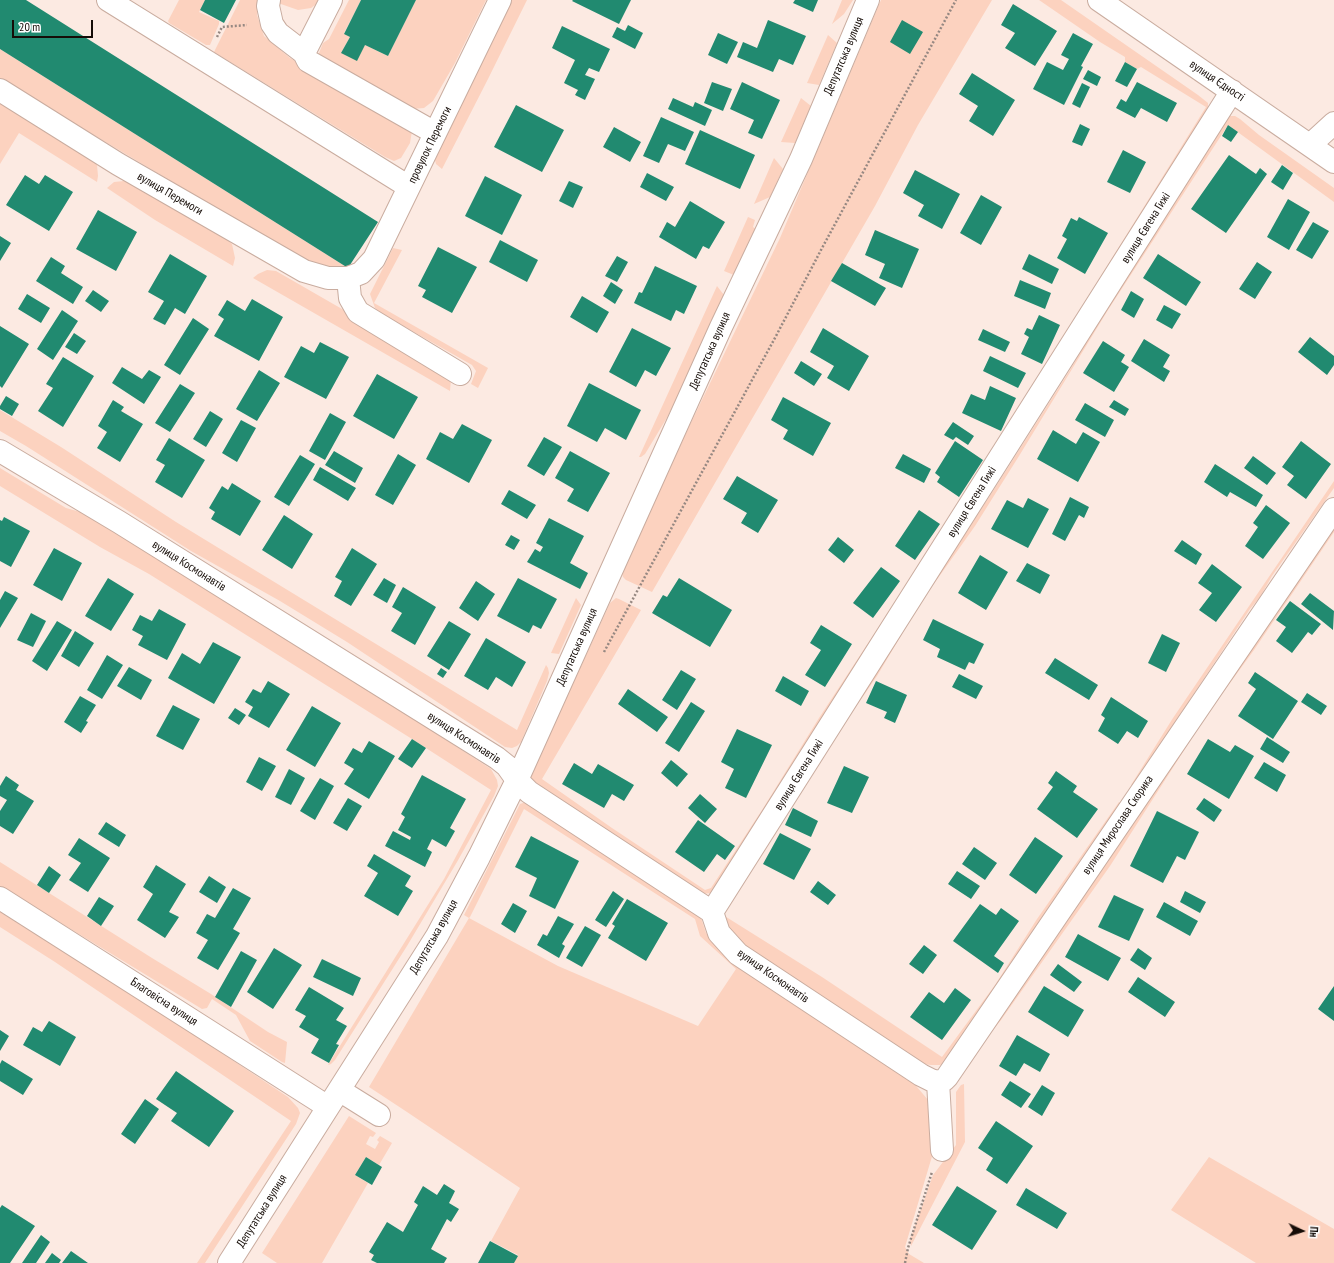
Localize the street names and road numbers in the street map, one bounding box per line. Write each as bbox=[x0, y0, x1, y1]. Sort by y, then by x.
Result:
street label: Депутатська вулиця bbox=[821, 15, 867, 97]
street label: вулиця Єдності bbox=[1187, 57, 1247, 105]
street label: провулок Перемоги bbox=[405, 104, 455, 186]
street label: вулиця Перемоги bbox=[135, 169, 205, 219]
street label: вулиця Євгена Гижі bbox=[1119, 190, 1173, 266]
street label: Депутатська вулиця bbox=[686, 310, 734, 392]
street label: вулиця Євгена Гижі bbox=[945, 464, 999, 540]
street label: вулиця Космонавтів bbox=[149, 538, 229, 594]
street label: Депутатська вулиця bbox=[553, 606, 601, 688]
street label: вулиця Космонавтів bbox=[425, 709, 503, 767]
street label: вулиця Євгена Гижі bbox=[772, 737, 826, 813]
street label: вулиця Мирослава Скорика bbox=[1079, 773, 1157, 877]
street label: Депутатська вулиця bbox=[407, 897, 461, 977]
street label: вулиця Космонавтів bbox=[734, 946, 812, 1006]
street label: Благовісна вулиця bbox=[128, 975, 200, 1029]
street label: Депутатська вулиця bbox=[234, 1172, 290, 1250]

